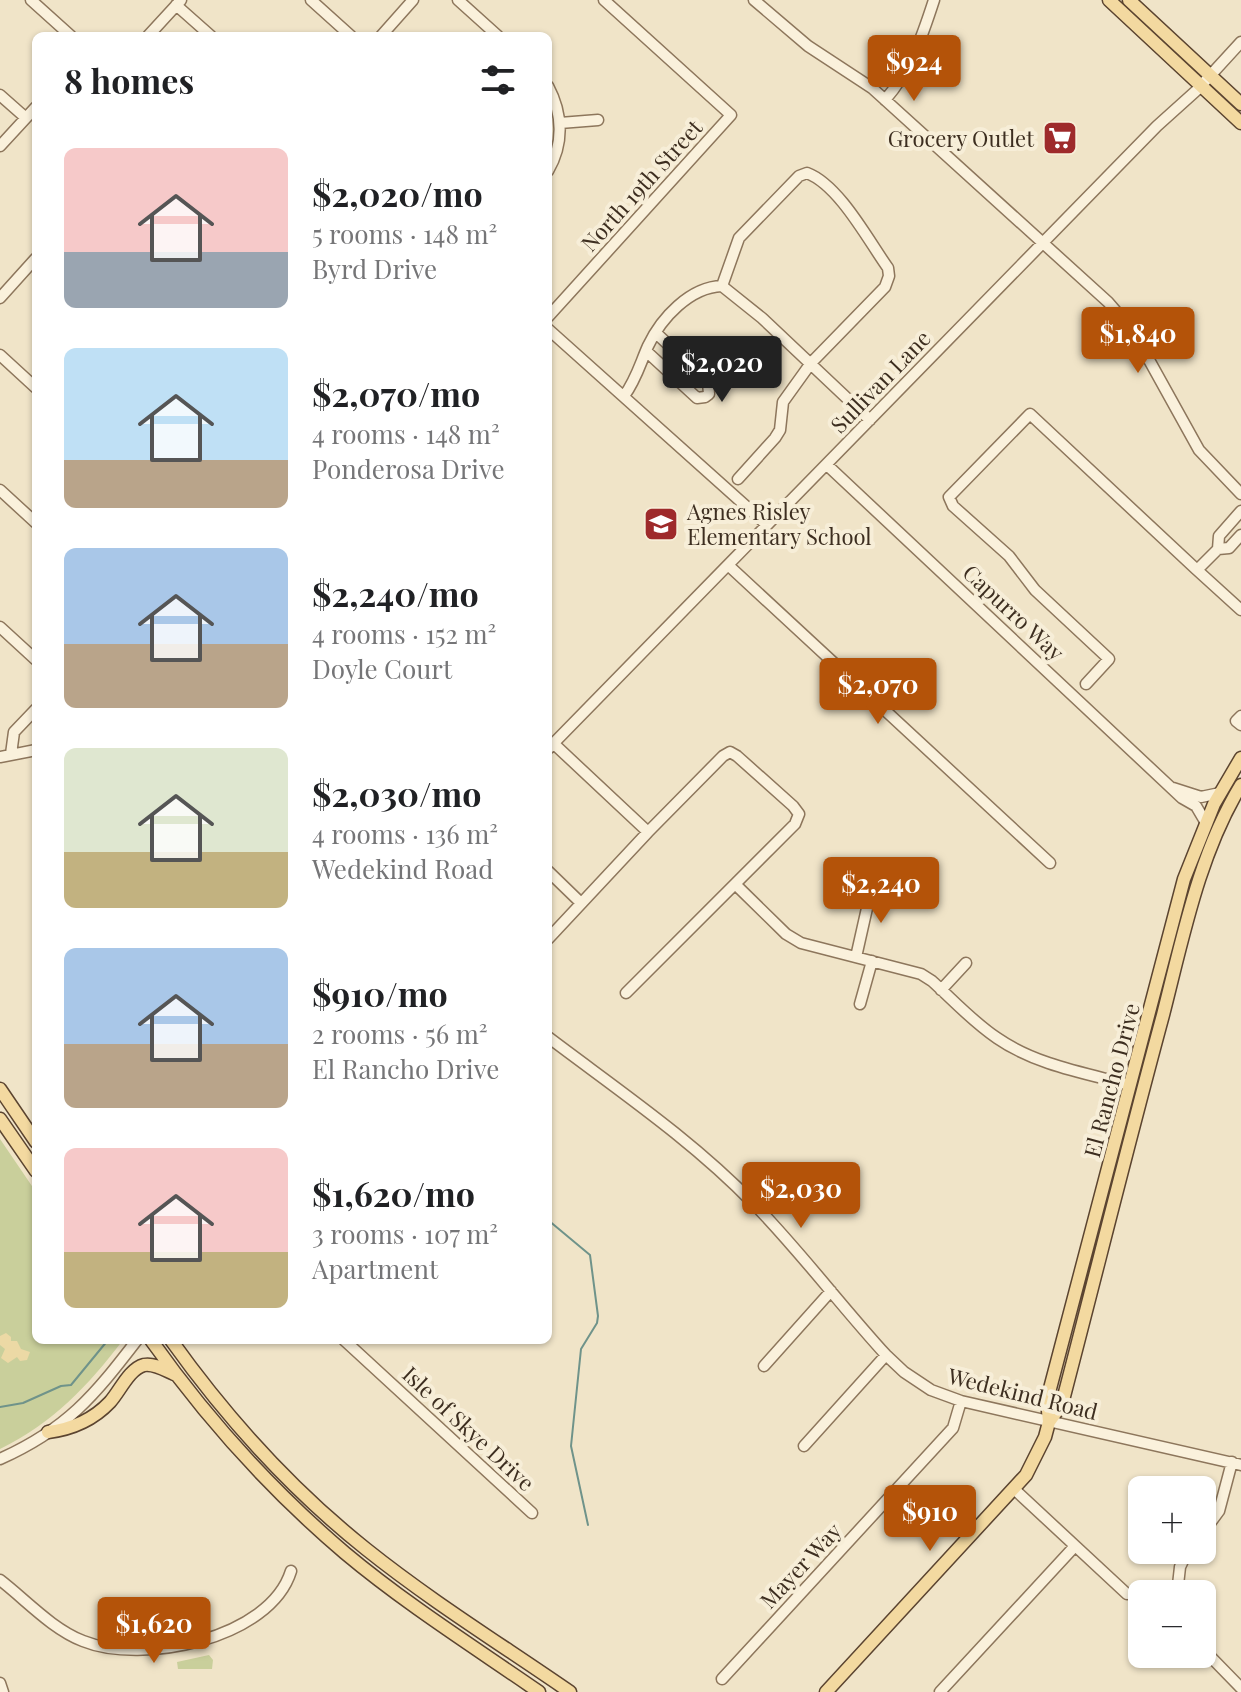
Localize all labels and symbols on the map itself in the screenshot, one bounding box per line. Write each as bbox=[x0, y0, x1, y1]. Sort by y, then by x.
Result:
pin: $924 bbox=[867, 35, 961, 103]
street label: North 19th Street bbox=[574, 112, 709, 257]
supermarket icon: Grocery Outlet bbox=[1041, 119, 1079, 157]
place label: Grocery Outlet bbox=[888, 123, 1035, 153]
pin: $1,840 bbox=[1073, 307, 1203, 375]
street label: Sullivan Lane bbox=[823, 323, 937, 439]
pin: $2,020 bbox=[657, 336, 787, 404]
place label: Agnes Risley Elementary School bbox=[686, 496, 872, 551]
school or university icon: Agnes Risley Elementary School bbox=[642, 505, 680, 543]
street label: Capurro Way bbox=[957, 557, 1071, 667]
pin: $2,070 bbox=[813, 658, 943, 726]
pin: $2,240 bbox=[816, 857, 946, 925]
street label: El Rancho Drive bbox=[1076, 1000, 1146, 1160]
pin: $2,030 bbox=[736, 1162, 866, 1230]
street label: Isle of Skye Drive bbox=[397, 1359, 541, 1497]
street label: Wedekind Road bbox=[944, 1360, 1101, 1426]
pin: $910 bbox=[883, 1485, 977, 1553]
street label: Mayer Way bbox=[753, 1516, 847, 1614]
pin: $1,620 bbox=[89, 1597, 219, 1665]

